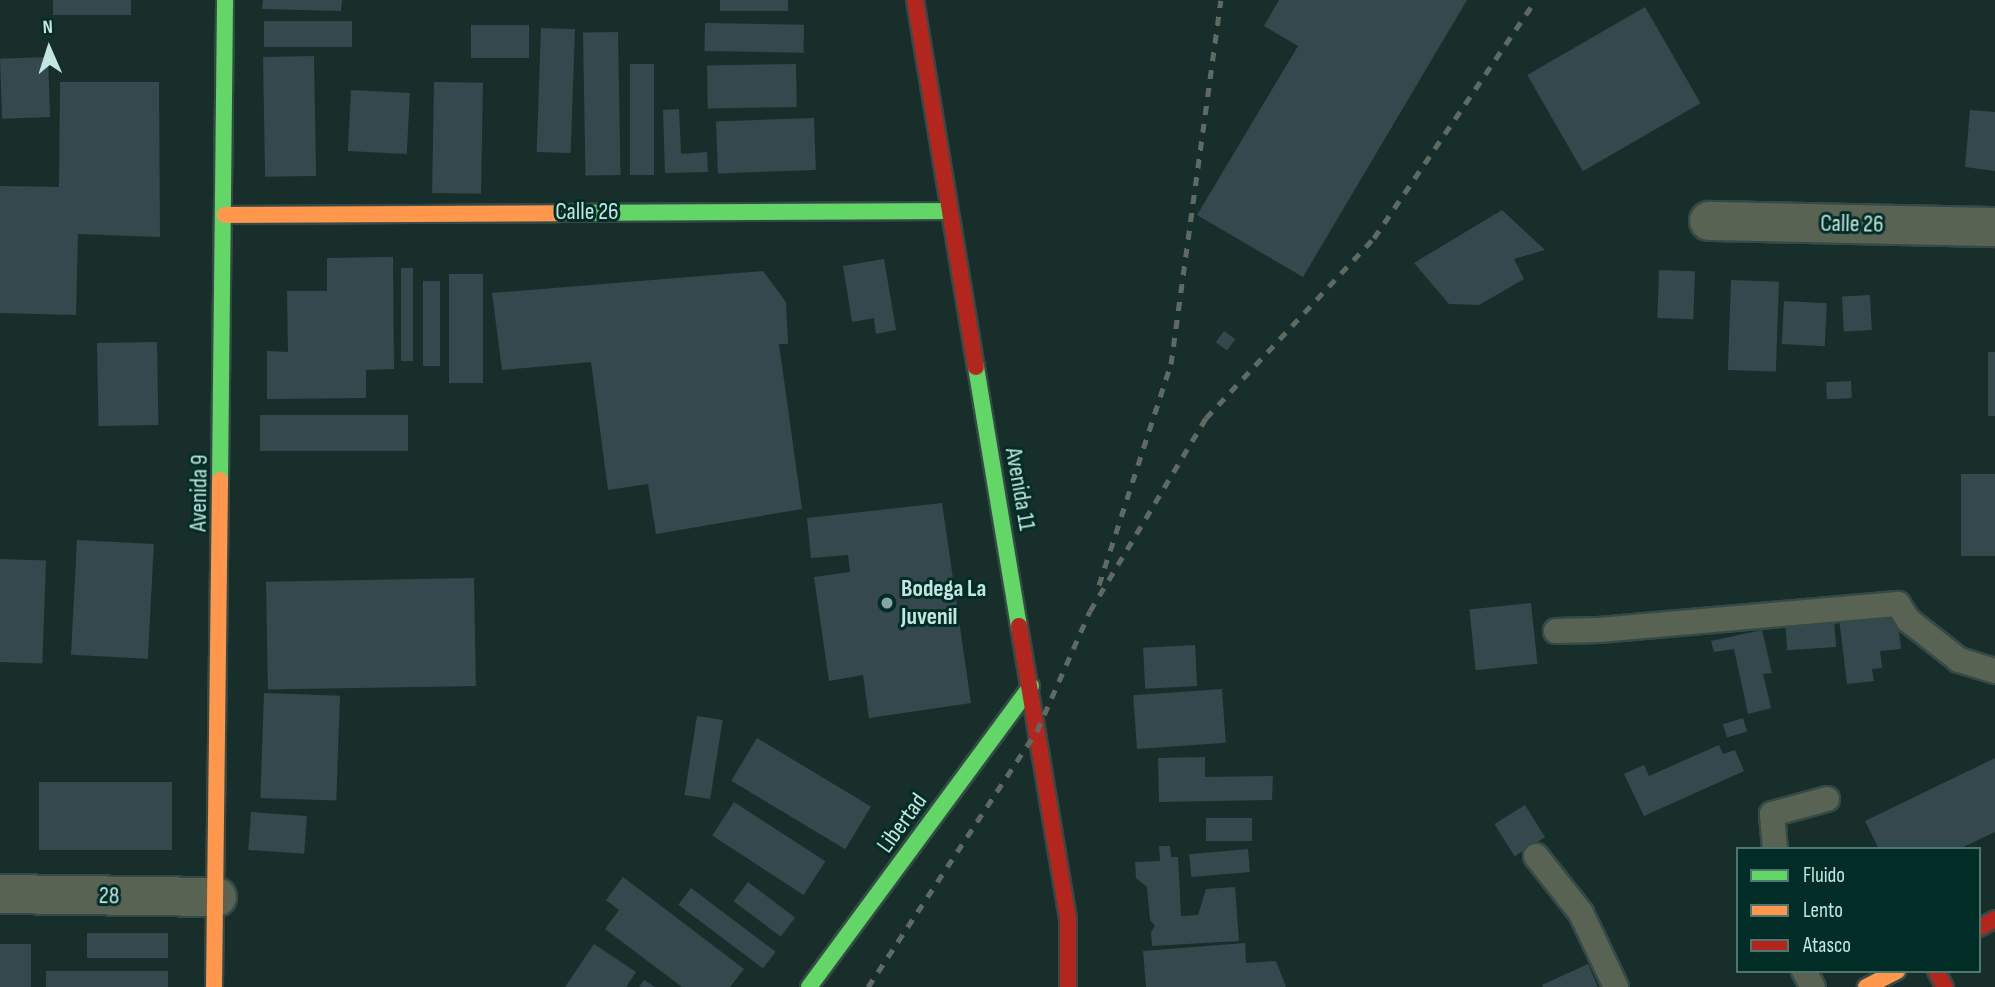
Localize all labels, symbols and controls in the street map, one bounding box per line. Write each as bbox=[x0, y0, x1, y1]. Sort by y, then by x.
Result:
north arrow bbox=[14, 14, 84, 84]
text: N bbox=[42, 16, 54, 39]
street label: Calle 26 bbox=[555, 198, 619, 226]
street label: Calle 26 bbox=[1820, 209, 1884, 239]
street label: Avenida 11 bbox=[999, 445, 1041, 533]
street label: Avenida 9 bbox=[184, 454, 214, 532]
place label: Bodega La Juvenil bbox=[901, 575, 986, 631]
marker: Bodega La Juvenil bbox=[879, 595, 895, 611]
street label: Libertad bbox=[871, 788, 933, 858]
legend bbox=[1736, 847, 1981, 973]
text: Fluido bbox=[1803, 863, 1845, 888]
street label: 28 bbox=[99, 881, 119, 911]
text: Lento bbox=[1803, 898, 1843, 923]
text: Atasco bbox=[1803, 933, 1851, 958]

